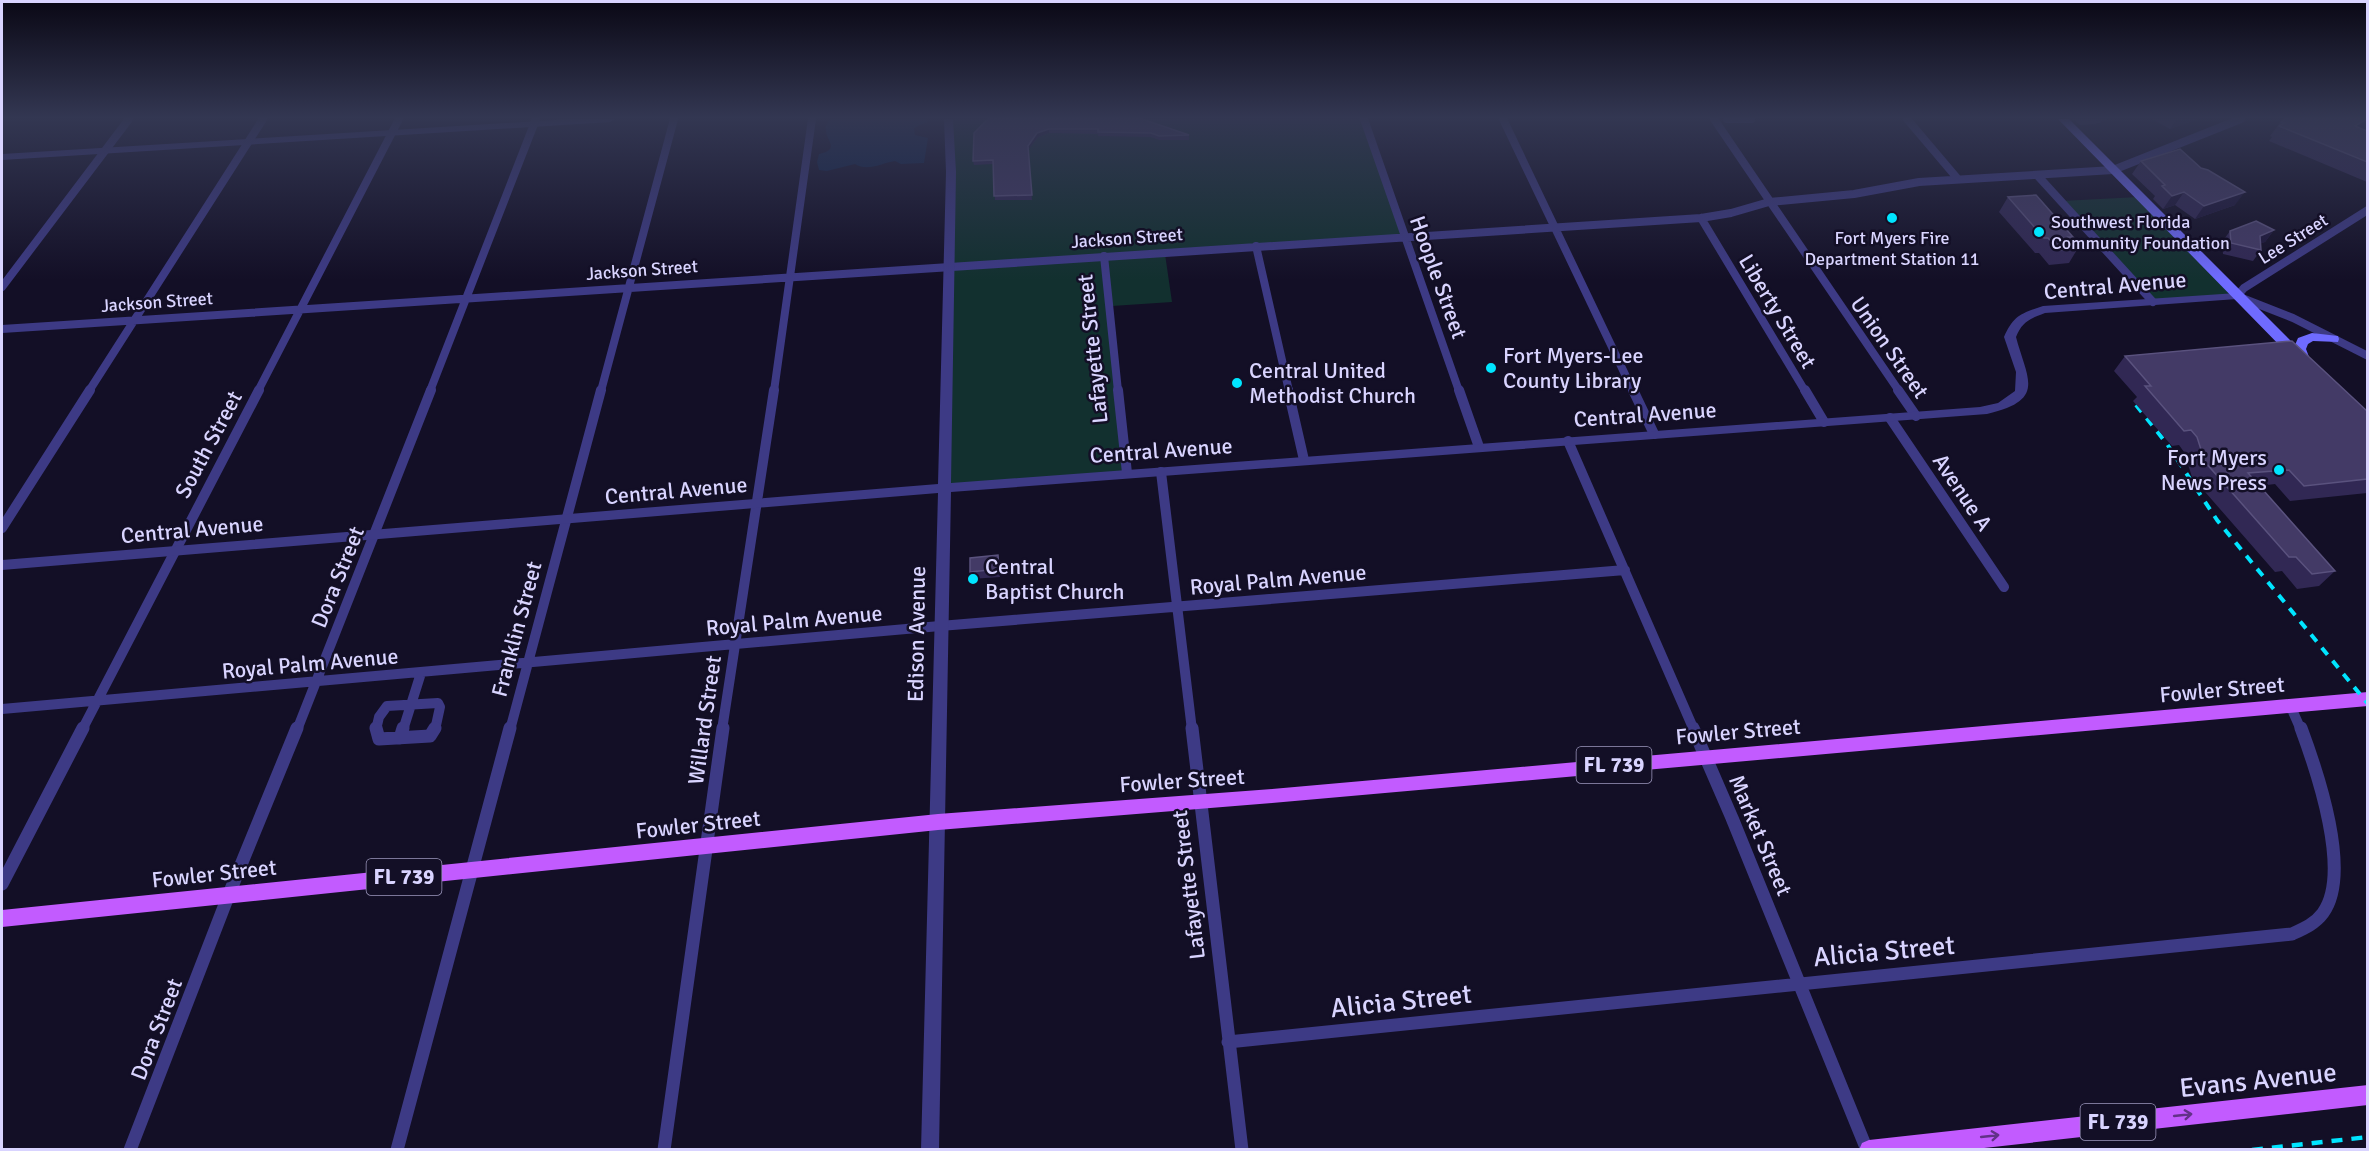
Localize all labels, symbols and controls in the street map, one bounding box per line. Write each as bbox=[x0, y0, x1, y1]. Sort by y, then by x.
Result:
street label: Lee Street bbox=[2254, 209, 2332, 269]
marker: Fort Myers Fire Department Station 11 bbox=[1885, 211, 1899, 225]
place label: Southwest Florida Community Foundation bbox=[2051, 211, 2230, 254]
street label: Hoople Street bbox=[1404, 212, 1473, 343]
street label: Jackson Street bbox=[1070, 223, 1184, 253]
marker: Southwest Florida Community Foundation bbox=[2032, 225, 2046, 239]
place label: Fort Myers Fire Department Station 11 bbox=[1804, 227, 1980, 270]
street label: Liberty Street bbox=[1733, 249, 1822, 374]
street label: Jackson Street bbox=[585, 255, 699, 285]
street label: Central Avenue bbox=[2043, 266, 2187, 305]
street label: Lafayette Street bbox=[1071, 273, 1114, 425]
street label: Jackson Street bbox=[100, 287, 214, 317]
street label: Union Street bbox=[1845, 291, 1935, 404]
place label: Fort Myers-Lee County Library bbox=[1503, 342, 1644, 394]
place label: Central United Methodist Church bbox=[1249, 357, 1416, 409]
marker: Fort Myers-Lee County Library bbox=[1484, 361, 1498, 375]
marker: Central United Methodist Church bbox=[1230, 376, 1244, 390]
street label: South Street bbox=[169, 386, 248, 502]
street label: Central Avenue bbox=[1573, 396, 1717, 433]
street label: Central Avenue bbox=[1089, 432, 1233, 469]
place label: Fort Myers News Press bbox=[2161, 444, 2267, 496]
street label: Avenue A bbox=[1927, 449, 1998, 536]
marker: Fort Myers News Press bbox=[2272, 463, 2286, 477]
street label: Central Avenue bbox=[604, 471, 748, 510]
street label: Central Avenue bbox=[120, 510, 264, 549]
street label: Dora Street bbox=[305, 522, 370, 632]
place label: Central Baptist Church bbox=[985, 553, 1124, 605]
street label: Franklin Street bbox=[485, 558, 548, 700]
street label: Royal Palm Avenue bbox=[1189, 558, 1368, 601]
street label: Edison Avenue bbox=[902, 566, 931, 702]
marker: Central Baptist Church bbox=[966, 572, 980, 586]
street label: Royal Palm Avenue bbox=[705, 599, 884, 642]
street label: Royal Palm Avenue bbox=[221, 642, 400, 685]
street label: Willard Street bbox=[682, 653, 727, 786]
street label: Fowler Street bbox=[2158, 671, 2286, 708]
street label: Fowler Street bbox=[1674, 713, 1802, 750]
road number: FL 739 bbox=[1576, 747, 1652, 783]
street label: Fowler Street bbox=[1119, 763, 1246, 798]
street label: Market Street bbox=[1723, 771, 1798, 900]
street label: Fowler Street bbox=[634, 804, 762, 844]
street label: Lafayette Street bbox=[1166, 809, 1211, 961]
street label: Fowler Street bbox=[150, 853, 278, 893]
road number: FL 739 bbox=[366, 859, 442, 895]
street label: Alicia Street bbox=[1812, 929, 1956, 974]
street label: Dora Street bbox=[125, 974, 188, 1084]
street label: Alicia Street bbox=[1329, 978, 1473, 1025]
street label: Evans Avenue bbox=[2178, 1056, 2338, 1105]
road number: FL 739 bbox=[2080, 1104, 2156, 1140]
one-way arrow bbox=[2173, 1109, 2193, 1120]
one-way arrow bbox=[1979, 1130, 1999, 1141]

